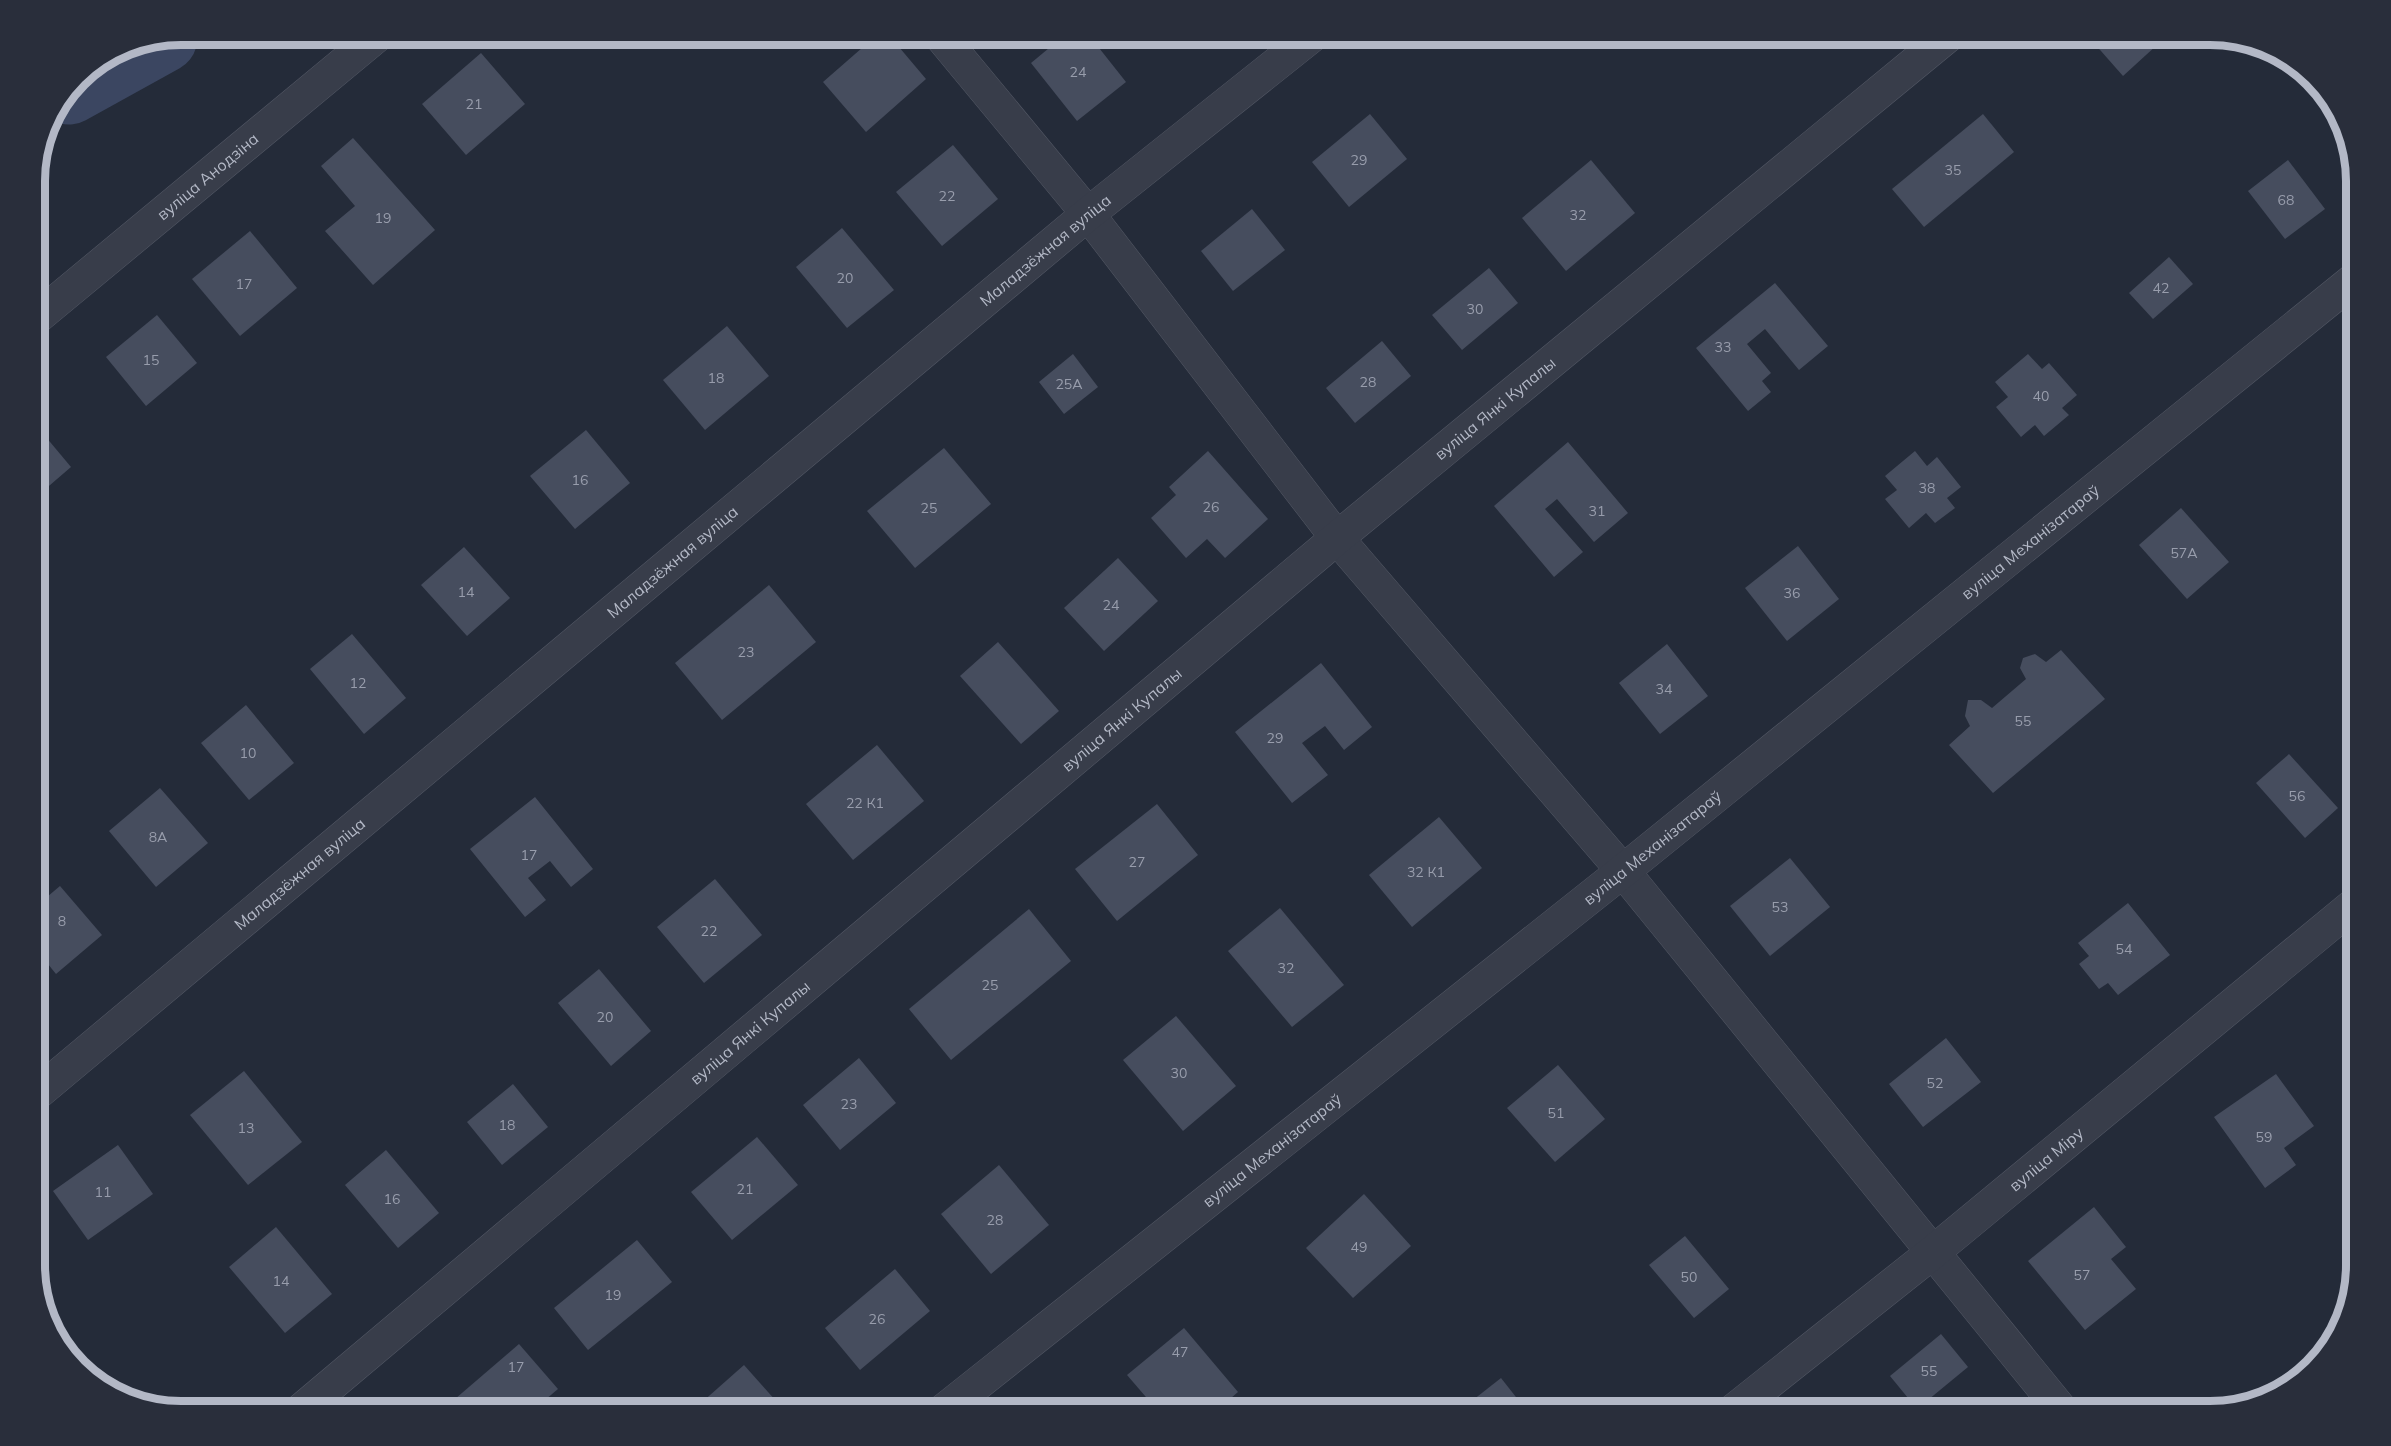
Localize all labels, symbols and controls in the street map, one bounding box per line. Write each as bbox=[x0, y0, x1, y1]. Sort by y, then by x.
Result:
house number: 24 bbox=[1070, 63, 1087, 81]
house number: 21 bbox=[466, 95, 482, 113]
street label: вуліца Анодзіна bbox=[153, 128, 262, 224]
house number: 29 bbox=[1351, 151, 1367, 169]
house number: 35 bbox=[1945, 161, 1961, 179]
house number: 22 bbox=[939, 187, 955, 205]
street label: Маладзёжная вуліца bbox=[976, 190, 1115, 310]
house number: 68 bbox=[2278, 191, 2294, 209]
house number: 32 bbox=[1570, 206, 1586, 224]
house number: 19 bbox=[375, 209, 391, 227]
house number: 20 bbox=[837, 269, 853, 287]
house number: 17 bbox=[236, 275, 252, 293]
house number: 42 bbox=[2153, 279, 2169, 297]
house number: 30 bbox=[1467, 300, 1483, 318]
house number: 33 bbox=[1715, 338, 1731, 356]
house number: 15 bbox=[143, 351, 159, 369]
street label: вуліца Янкі Купалы bbox=[1430, 352, 1560, 464]
house number: 18 bbox=[708, 369, 724, 387]
house number: 28 bbox=[1360, 373, 1376, 391]
house number: 25А bbox=[1055, 375, 1083, 393]
house number: 40 bbox=[2033, 387, 2049, 405]
house number: 16 bbox=[572, 471, 588, 489]
house number: 38 bbox=[1919, 479, 1935, 497]
street label: вуліца Механізатараў bbox=[1957, 480, 2103, 603]
house number: 26 bbox=[1203, 498, 1219, 516]
house number: 25 bbox=[921, 499, 937, 517]
street label: Маладзёжная вуліца bbox=[603, 501, 742, 622]
house number: 31 bbox=[1589, 502, 1605, 520]
house number: 57А bbox=[2170, 544, 2198, 562]
house number: 14 bbox=[458, 583, 475, 601]
house number: 36 bbox=[1784, 584, 1800, 602]
house number: 24 bbox=[1103, 596, 1120, 614]
house number: 23 bbox=[738, 643, 754, 661]
street label: вуліца Янкі Купалы bbox=[1057, 663, 1186, 776]
house number: 12 bbox=[350, 674, 366, 692]
house number: 34 bbox=[1656, 680, 1673, 698]
house number: 55 bbox=[2015, 712, 2031, 730]
house number: 29 bbox=[1267, 729, 1283, 747]
house number: 10 bbox=[240, 744, 256, 762]
street label: вуліца Механізатараў bbox=[1579, 785, 1726, 909]
house number: 56 bbox=[2289, 787, 2305, 805]
house number: 22 К1 bbox=[846, 794, 884, 812]
street label: Маладзёжная вуліца bbox=[230, 813, 369, 934]
house number: 8А bbox=[149, 828, 168, 846]
house number: 17 bbox=[521, 846, 537, 864]
house number: 27 bbox=[1129, 853, 1145, 871]
house number: 32 К1 bbox=[1407, 863, 1445, 881]
house number: 53 bbox=[1772, 898, 1788, 916]
house number: 8 bbox=[58, 912, 66, 930]
house number: 22 bbox=[701, 922, 717, 940]
house number: 54 bbox=[2116, 940, 2133, 958]
house number: 32 bbox=[1278, 959, 1294, 977]
street label: вуліца Янкі Купалы bbox=[686, 976, 814, 1089]
house number: 25 bbox=[982, 976, 998, 994]
house number: 20 bbox=[597, 1008, 613, 1026]
house number: 30 bbox=[1171, 1064, 1187, 1082]
house number: 52 bbox=[1927, 1074, 1943, 1092]
street label: вуліца Механізатараў bbox=[1198, 1088, 1346, 1211]
house number: 23 bbox=[841, 1095, 857, 1113]
house number: 51 bbox=[1548, 1104, 1564, 1122]
house number: 18 bbox=[499, 1116, 515, 1134]
house number: 13 bbox=[238, 1119, 254, 1137]
street label: вуліца Міру bbox=[2005, 1122, 2087, 1195]
house number: 59 bbox=[2256, 1128, 2272, 1146]
house number: 21 bbox=[737, 1180, 753, 1198]
house number: 11 bbox=[95, 1183, 111, 1201]
house number: 16 bbox=[384, 1190, 400, 1208]
house number: 28 bbox=[987, 1211, 1003, 1229]
house number: 49 bbox=[1351, 1238, 1367, 1256]
house number: 57 bbox=[2074, 1266, 2090, 1284]
house number: 50 bbox=[1681, 1268, 1697, 1286]
house number: 14 bbox=[273, 1272, 290, 1290]
house number: 19 bbox=[605, 1286, 621, 1304]
house number: 26 bbox=[869, 1310, 885, 1328]
house number: 47 bbox=[1172, 1343, 1188, 1361]
house number: 17 bbox=[508, 1358, 524, 1376]
house number: 55 bbox=[1921, 1362, 1937, 1380]

